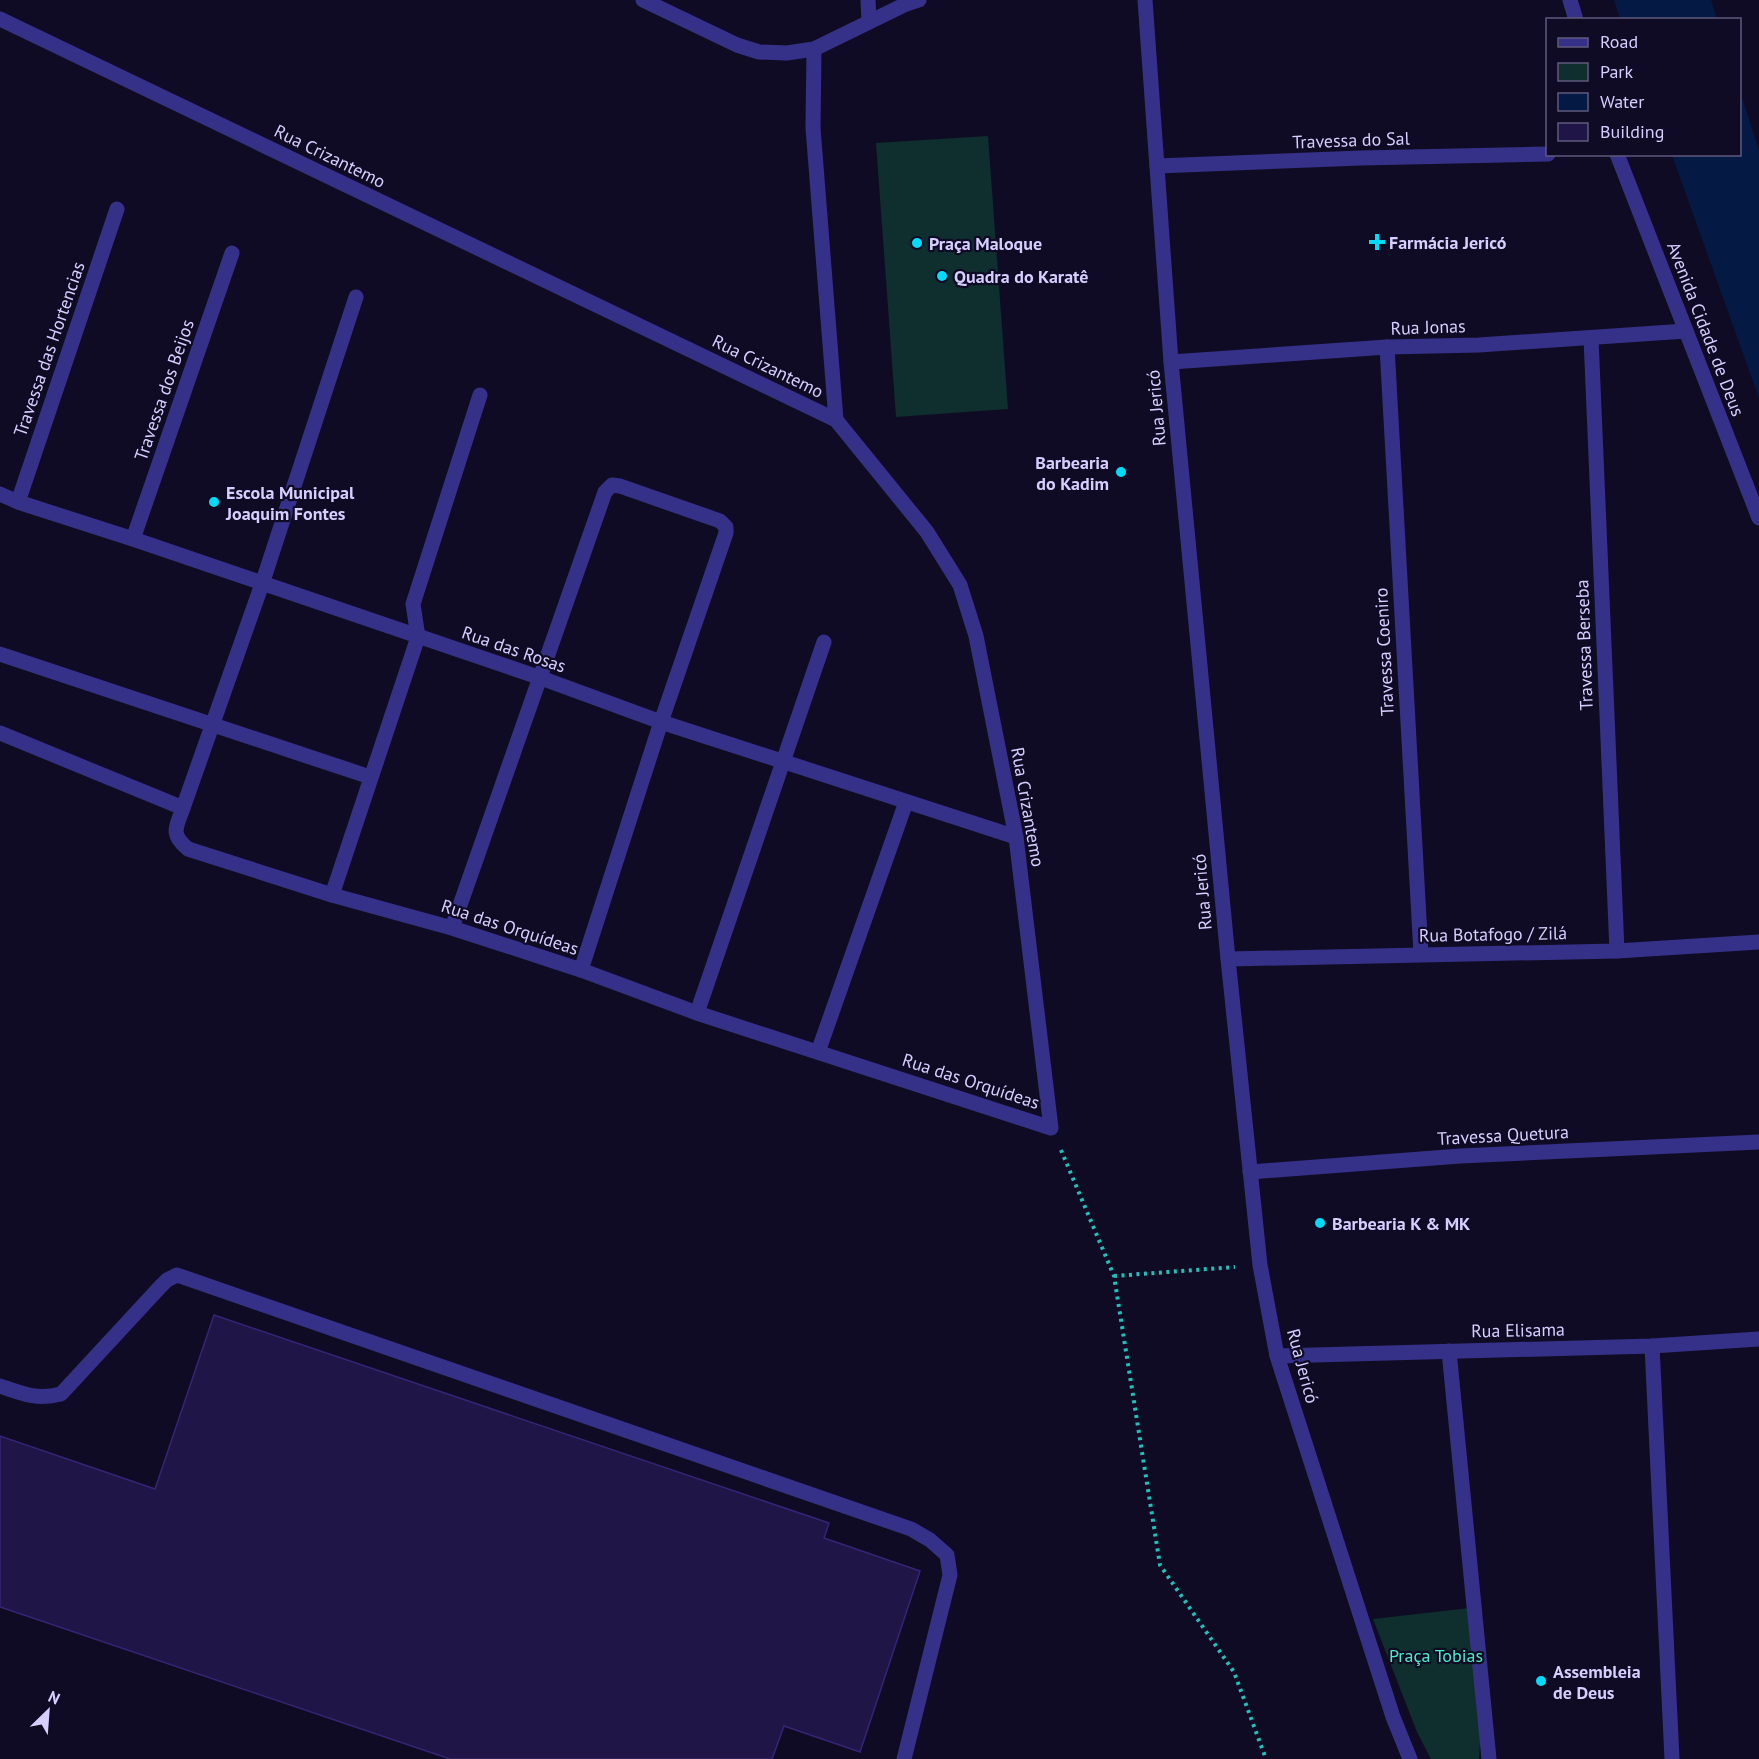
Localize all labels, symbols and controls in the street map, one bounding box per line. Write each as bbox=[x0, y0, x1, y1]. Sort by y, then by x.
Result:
legend bbox=[1546, 18, 1741, 156]
text: Road bbox=[1600, 30, 1638, 53]
text: Park bbox=[1600, 60, 1633, 83]
text: Water bbox=[1600, 90, 1644, 113]
street label: Rua Crizantemo bbox=[271, 119, 389, 193]
text: Building bbox=[1600, 120, 1664, 143]
street label: Travessa do Sal bbox=[1292, 126, 1411, 154]
place label: Farmácia Jericó bbox=[1389, 231, 1507, 254]
place label: Praça Maloque bbox=[929, 232, 1042, 255]
marker: Farmácia Jericó bbox=[1370, 235, 1384, 249]
marker: Praça Maloque bbox=[910, 236, 924, 250]
street label: Avenida Cidade de Deus bbox=[1662, 239, 1750, 419]
street label: Travessa das Hortencias bbox=[8, 259, 90, 439]
place label: Quadra do Karatê bbox=[954, 265, 1088, 288]
marker: Quadra do Karatê bbox=[935, 269, 949, 283]
street label: Rua Jonas bbox=[1390, 314, 1466, 340]
street label: Travessa dos Beijos bbox=[129, 316, 199, 464]
street label: Rua Crizantemo bbox=[709, 329, 827, 403]
street label: Rua Jericó bbox=[1141, 369, 1171, 447]
place label: Barbearia do Kadim bbox=[1035, 451, 1109, 495]
marker: Barbearia do Kadim bbox=[1114, 465, 1128, 479]
place label: Escola Municipal Joaquim Fontes bbox=[225, 481, 355, 525]
marker: Escola Municipal Joaquim Fontes bbox=[207, 495, 221, 509]
street label: Travessa Berseba bbox=[1570, 579, 1598, 711]
street label: Travessa Coeniro bbox=[1369, 587, 1399, 717]
street label: Rua das Rosas bbox=[459, 620, 569, 678]
street label: Rua Crizantemo bbox=[1006, 745, 1050, 869]
street label: Rua Jericó bbox=[1187, 853, 1217, 931]
street label: Rua das Orquídeas bbox=[438, 894, 582, 960]
street label: Rua Botafogo / Zilá bbox=[1419, 921, 1567, 947]
street label: Rua das Orquídeas bbox=[899, 1048, 1043, 1114]
street label: Travessa Quetura bbox=[1437, 1120, 1569, 1150]
place label: Barbearia K & MK bbox=[1332, 1212, 1470, 1235]
marker: Barbearia K & MK bbox=[1313, 1216, 1327, 1230]
street label: Rua Elisama bbox=[1471, 1318, 1565, 1342]
street label: Rua Jericó bbox=[1282, 1326, 1324, 1406]
park label: Praça Tobias bbox=[1389, 1644, 1483, 1667]
place label: Assembleia de Deus bbox=[1553, 1660, 1641, 1704]
marker: Assembleia de Deus bbox=[1534, 1674, 1548, 1688]
north arrow bbox=[18, 1681, 78, 1741]
text: N bbox=[45, 1686, 63, 1709]

